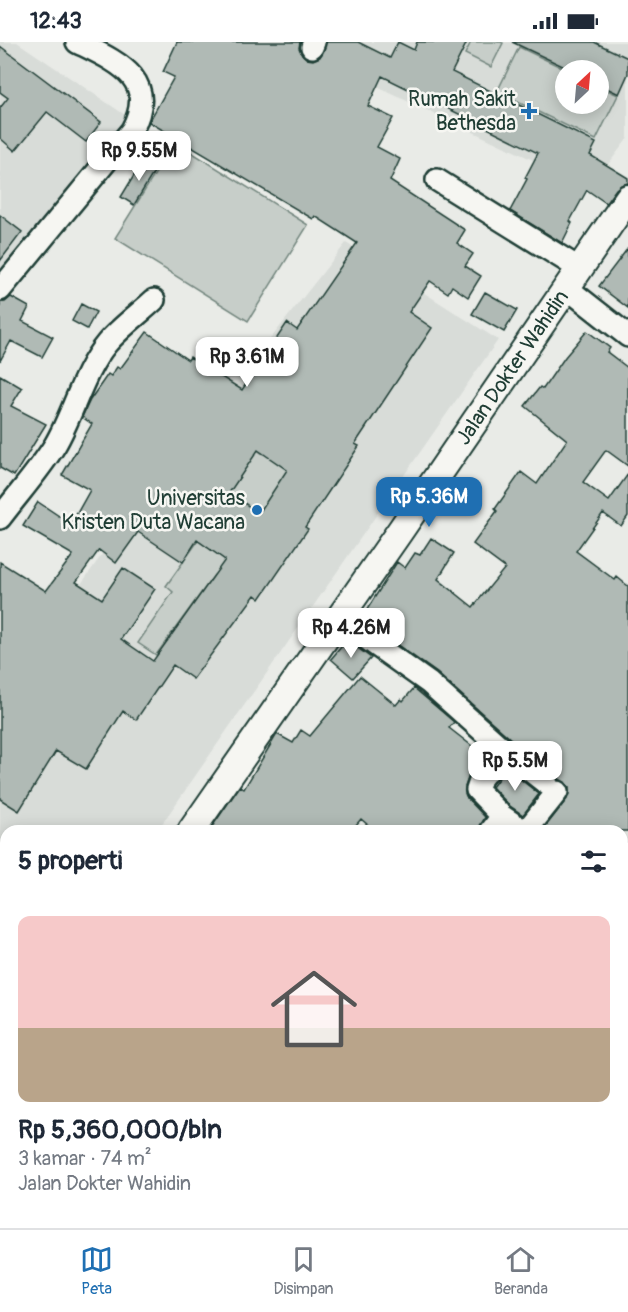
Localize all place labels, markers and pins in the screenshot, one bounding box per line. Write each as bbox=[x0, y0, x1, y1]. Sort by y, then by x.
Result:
place label: Rumah Sakit Bethesda bbox=[408, 86, 517, 137]
marker: Rumah Sakit Bethesda bbox=[520, 102, 538, 120]
pin: Rp 9.55M bbox=[77, 131, 201, 182]
pin: Rp 3.61M bbox=[185, 337, 309, 388]
pin: Rp 5.36M bbox=[367, 477, 491, 528]
place label: Universitas Kristen Duta Wacana bbox=[62, 485, 246, 536]
marker: Universitas Kristen Duta Wacana bbox=[250, 503, 264, 517]
pin: Rp 4.26M bbox=[289, 608, 413, 659]
pin: Rp 5.5M bbox=[460, 741, 570, 792]

